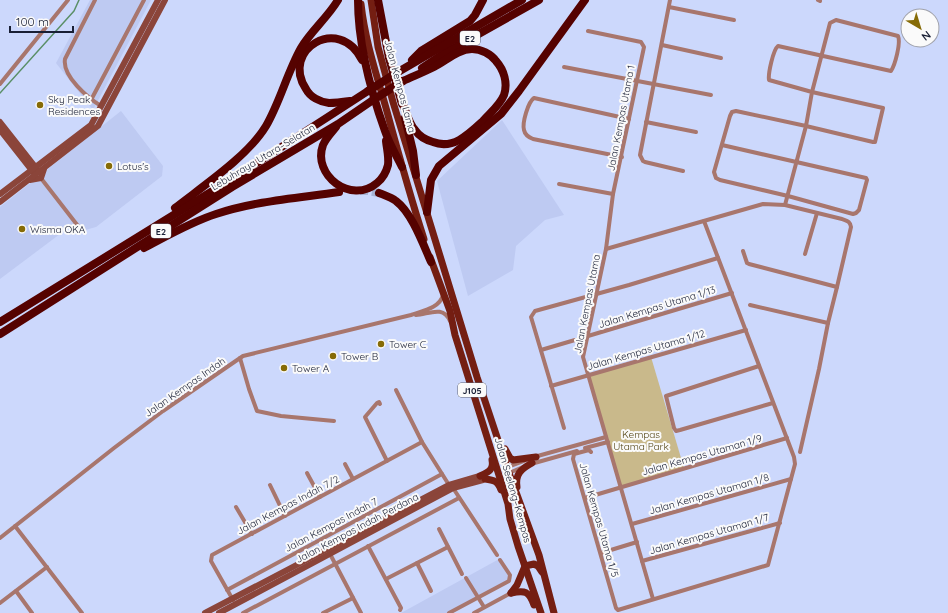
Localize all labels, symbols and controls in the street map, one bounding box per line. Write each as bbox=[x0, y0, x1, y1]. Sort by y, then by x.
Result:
scale bar bbox=[10, 8, 73, 34]
north arrow bbox=[900, 8, 940, 48]
text: 100 m bbox=[16, 14, 49, 29]
text: N bbox=[919, 28, 934, 44]
road number: E2 bbox=[460, 31, 480, 45]
street label: Jalan Kempas Lama bbox=[381, 38, 419, 134]
street label: Jalan Kempas Utama 1 bbox=[604, 64, 638, 172]
place label: Sky Peak Residences bbox=[48, 93, 100, 118]
marker: Sky Peak Residences bbox=[35, 100, 45, 110]
street label: Lebuhraya Utara–Selatan bbox=[209, 121, 317, 193]
place label: Lotus's bbox=[117, 160, 149, 173]
marker: Lotus's bbox=[104, 161, 114, 171]
place label: Wisma OKA bbox=[30, 223, 86, 236]
marker: Wisma OKA bbox=[17, 224, 27, 234]
road number: E2 bbox=[151, 224, 171, 238]
street label: Jalan Kempas Utama bbox=[571, 253, 603, 355]
street label: Jalan Kempas Utama 1/13 bbox=[597, 283, 717, 331]
street label: Jalan Kempas Utama 1/12 bbox=[585, 327, 707, 373]
place label: Tower C bbox=[389, 338, 427, 351]
marker: Tower C bbox=[376, 339, 386, 349]
place label: Tower B bbox=[341, 350, 379, 363]
marker: Tower B bbox=[328, 351, 338, 361]
street label: Jalan Kempas Indah bbox=[142, 354, 228, 420]
place label: Tower A bbox=[292, 362, 330, 375]
marker: Tower A bbox=[279, 363, 289, 373]
road number: J105 bbox=[458, 383, 486, 397]
park label: Kempas Utama Park bbox=[613, 428, 669, 453]
street label: Jalan Kempas Utaman 1/9 bbox=[640, 432, 764, 478]
street label: Jalan Seelong–Kempas bbox=[492, 436, 534, 544]
street label: Jalan Kempas Utama 1/5 bbox=[576, 461, 622, 579]
street label: Jalan Kempas Utaman 1/8 bbox=[648, 471, 770, 517]
street label: Jalan Kempas Indah 7/2 bbox=[235, 473, 341, 537]
street label: Jalan Kempas Indah Perdana bbox=[293, 490, 421, 566]
street label: Jalan Kempas Indah 7 bbox=[283, 495, 379, 555]
street label: Jalan Kempas Utaman 1/7 bbox=[648, 511, 770, 557]

